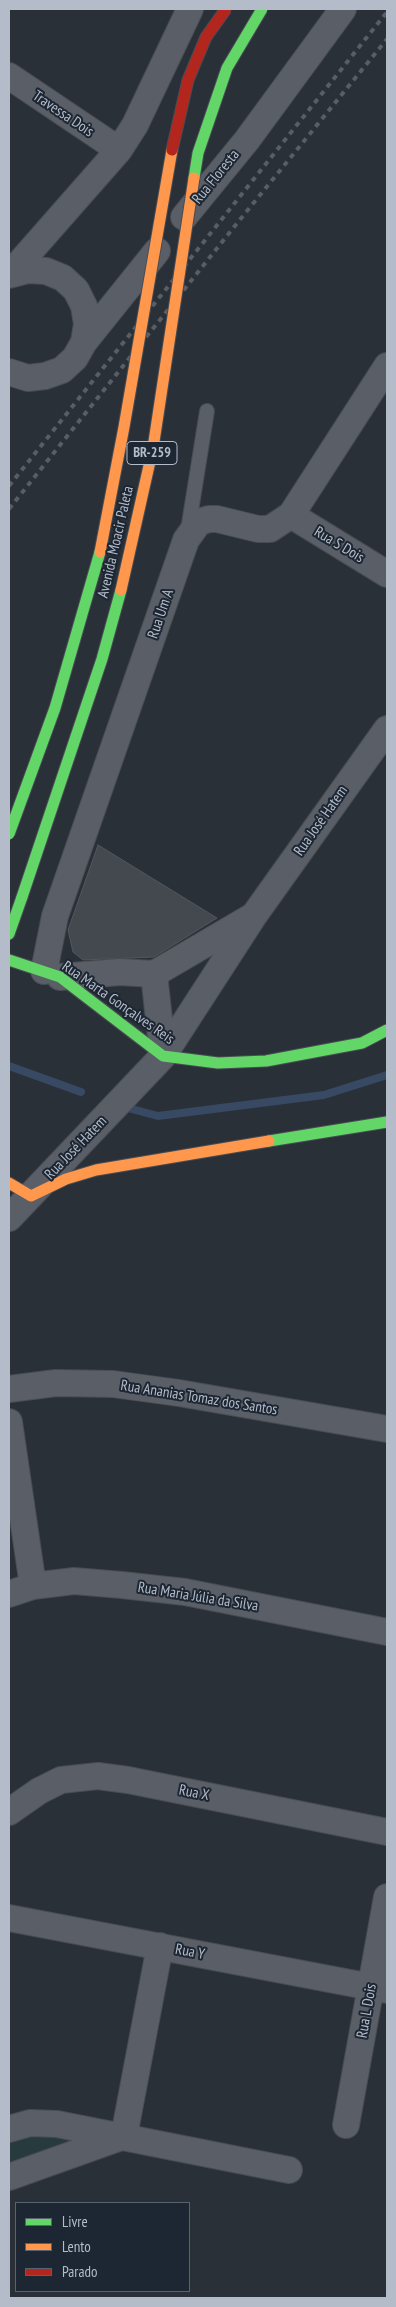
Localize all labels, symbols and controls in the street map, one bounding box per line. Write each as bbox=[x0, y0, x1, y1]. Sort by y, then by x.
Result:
street label: Travessa Dois bbox=[29, 87, 97, 141]
street label: Rua Floresta bbox=[189, 146, 243, 208]
road number: BR-259 bbox=[127, 442, 177, 464]
street label: Avenida Moacir Paleta bbox=[94, 484, 138, 600]
street label: Rua S Dois bbox=[311, 523, 367, 567]
street label: Rua Um A bbox=[144, 587, 178, 641]
street label: Rua José Hatem bbox=[290, 782, 352, 860]
street label: Rua Marta Gonçalves Reis bbox=[58, 958, 178, 1048]
street label: Rua José Hatem bbox=[41, 1112, 111, 1184]
street label: Rua Ananias Tomaz dos Santos bbox=[119, 1377, 279, 1419]
street label: Rua Maria Júlia da Silva bbox=[136, 1579, 260, 1615]
street label: Rua X bbox=[177, 1781, 211, 1805]
street label: Rua Y bbox=[174, 1940, 206, 1964]
street label: Rua L Dois bbox=[353, 1982, 381, 2040]
legend bbox=[15, 2202, 190, 2292]
text: Livre bbox=[62, 2212, 88, 2231]
text: Lento bbox=[62, 2237, 91, 2256]
text: Parado bbox=[62, 2262, 97, 2281]

